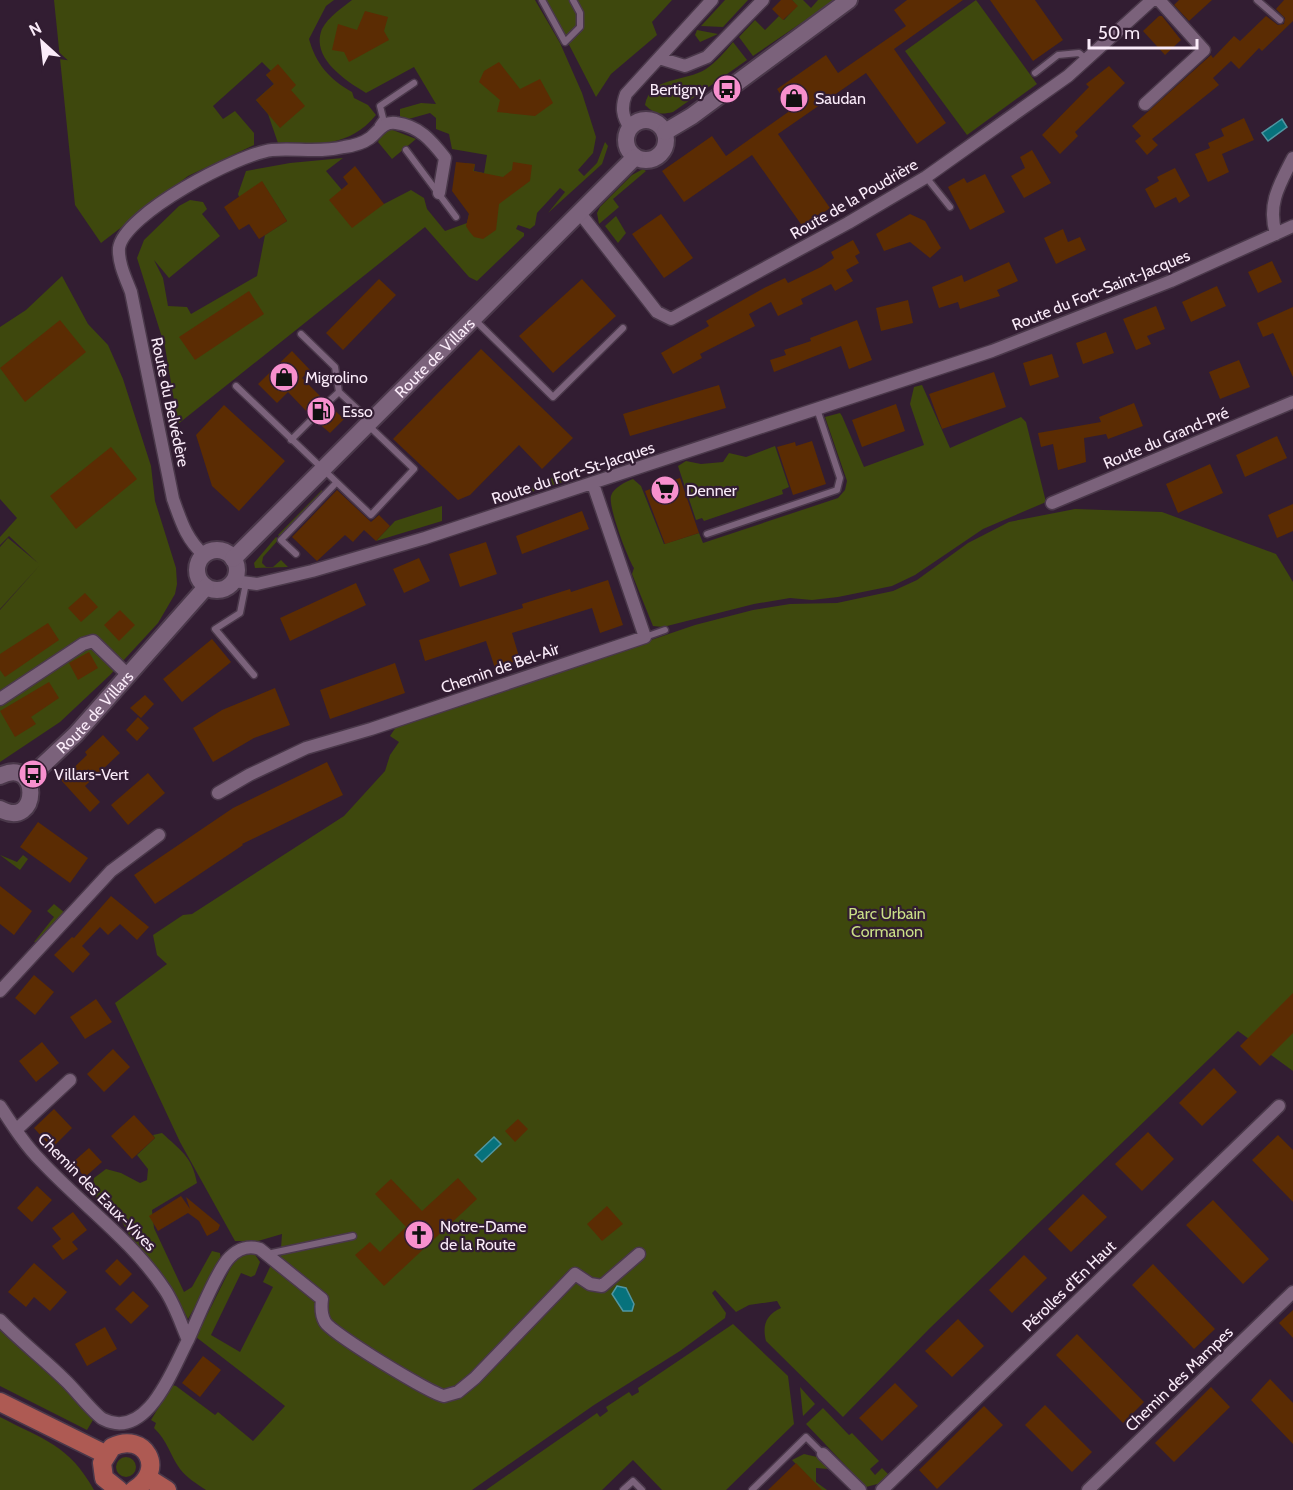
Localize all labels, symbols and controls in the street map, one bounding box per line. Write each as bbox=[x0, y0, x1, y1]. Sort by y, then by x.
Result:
north arrow bbox=[12, 12, 72, 72]
scale bar bbox=[1089, 12, 1197, 50]
text: N bbox=[26, 18, 45, 40]
text: 50 m bbox=[1098, 22, 1140, 44]
bus stop icon: Bertigny bbox=[711, 73, 743, 105]
place label: Bertigny bbox=[650, 80, 706, 99]
shop icon: Saudan bbox=[778, 82, 810, 114]
place label: Saudan bbox=[815, 89, 866, 108]
street label: Route de la Poudrière bbox=[787, 155, 921, 243]
street label: Route du Fort-Saint-Jacques bbox=[1009, 245, 1193, 334]
street label: Route de Villars bbox=[391, 313, 479, 401]
street label: Route du Belvédère bbox=[147, 335, 193, 469]
shop icon: Migrolino bbox=[268, 361, 300, 393]
place label: Migrolino bbox=[305, 368, 368, 387]
fuel station icon: Esso bbox=[305, 395, 337, 427]
place label: Esso bbox=[342, 402, 373, 421]
street label: Route du Grand-Pré bbox=[1100, 403, 1232, 473]
street label: Route du Fort-St-Jacques bbox=[489, 438, 657, 508]
supermarket icon: Denner bbox=[649, 474, 681, 506]
place label: Denner bbox=[686, 481, 738, 500]
street label: Chemin de Bel-Air bbox=[438, 639, 563, 697]
street label: Route de Villars bbox=[52, 666, 137, 757]
bus stop icon: Villars-Vert bbox=[17, 758, 49, 790]
place label: Villars-Vert bbox=[54, 765, 129, 784]
park label: Parc Urbain Cormanon bbox=[848, 904, 926, 941]
street label: Chemin des Eaux-Vives bbox=[34, 1129, 160, 1255]
place label: Notre-Dame de la Route bbox=[440, 1217, 526, 1254]
church icon: Notre-Dame de la Route bbox=[403, 1219, 435, 1251]
street label: Pérolles d'En Haut bbox=[1018, 1236, 1120, 1335]
street label: Chemin des Mampes bbox=[1121, 1322, 1237, 1435]

